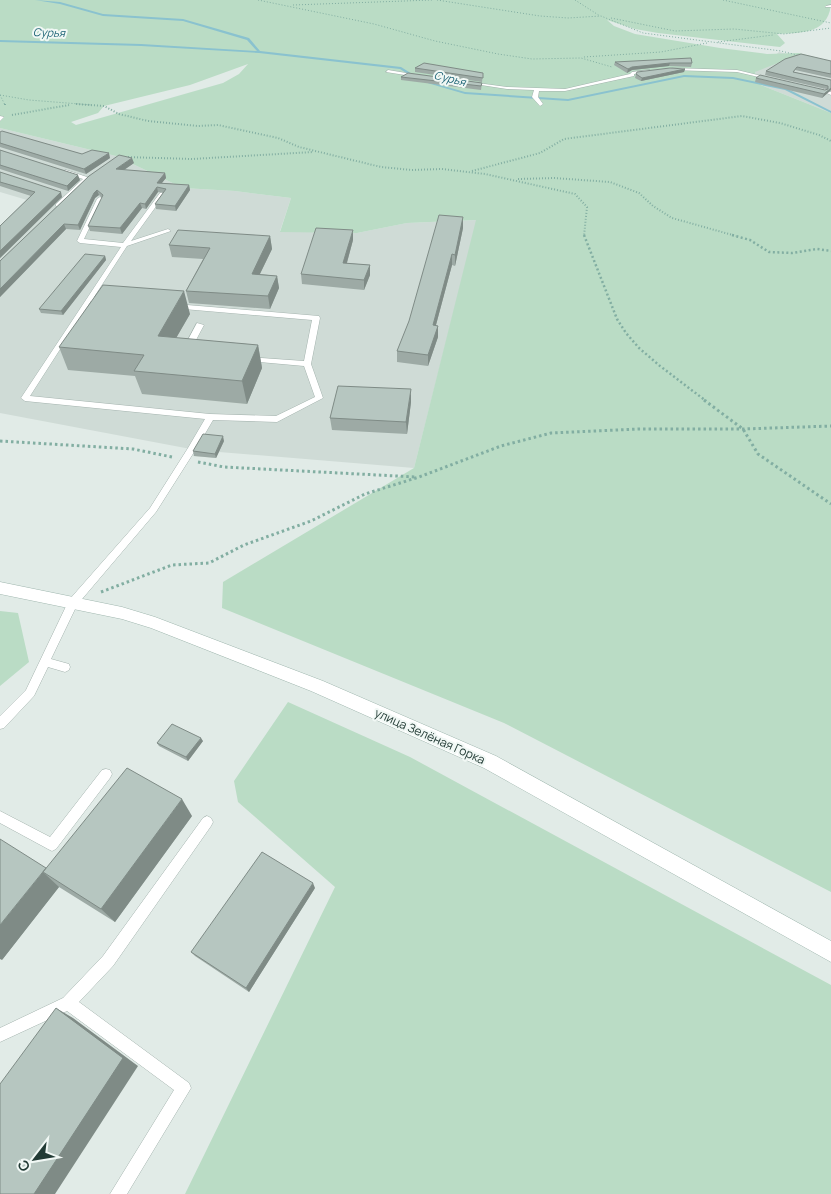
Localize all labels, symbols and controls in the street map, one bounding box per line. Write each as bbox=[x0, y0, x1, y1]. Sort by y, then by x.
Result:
water label: Сурья bbox=[33, 24, 66, 40]
water label: Сурья bbox=[433, 67, 468, 89]
street label: улица Зелёная Горка bbox=[372, 704, 488, 768]
north arrow bbox=[10, 1134, 60, 1184]
text: С bbox=[13, 1157, 34, 1175]

